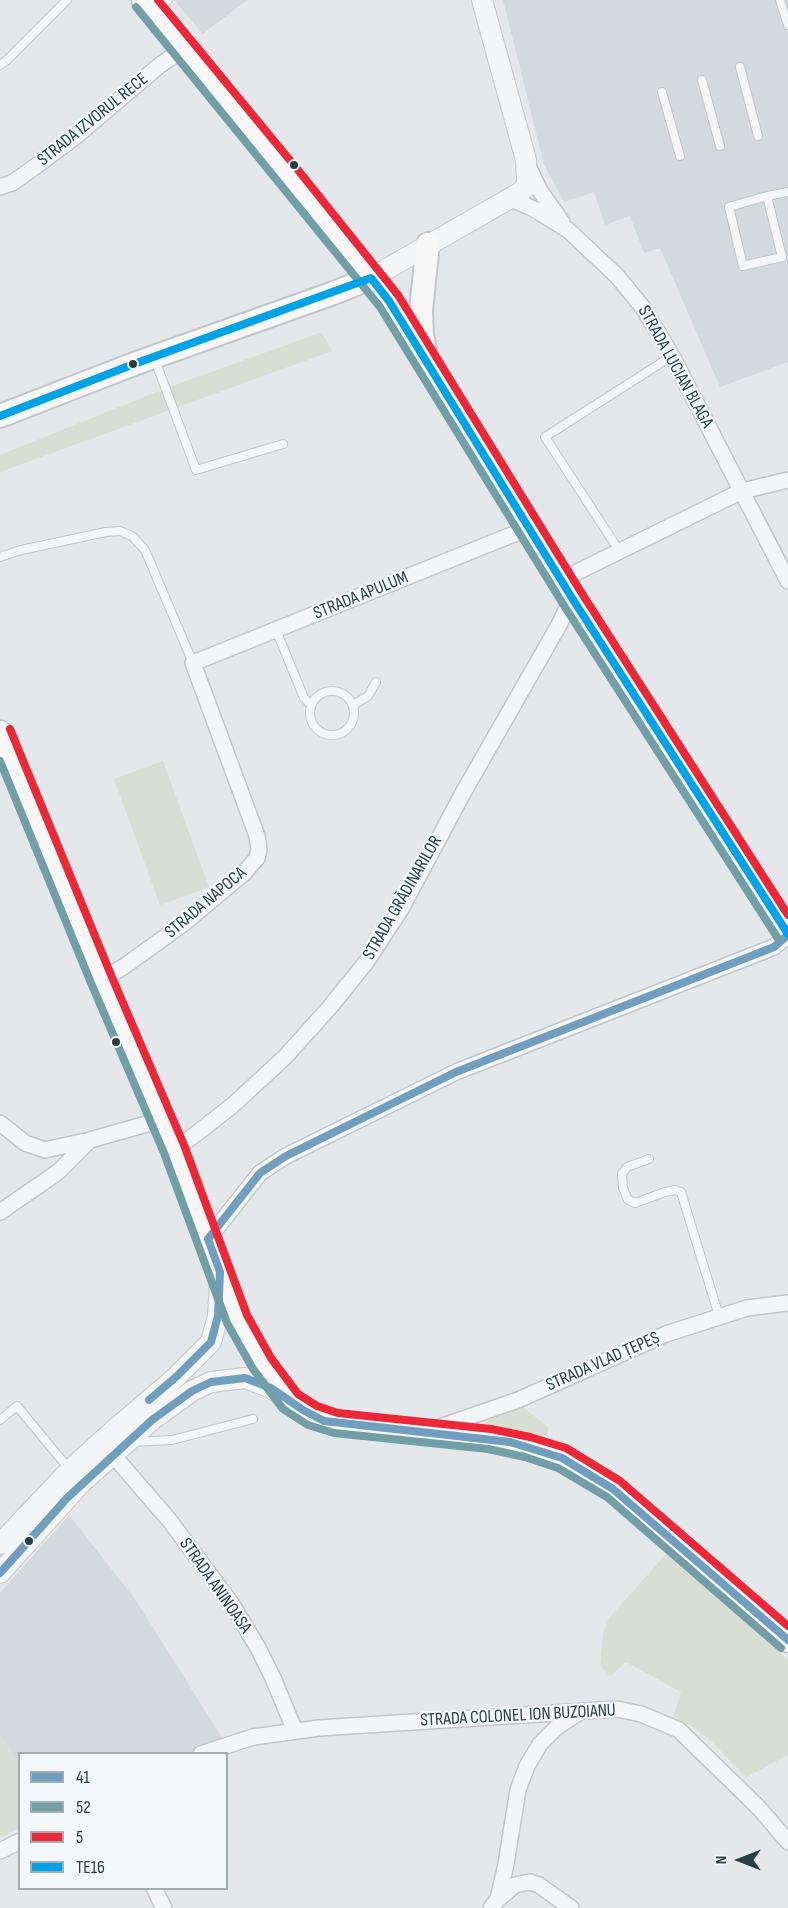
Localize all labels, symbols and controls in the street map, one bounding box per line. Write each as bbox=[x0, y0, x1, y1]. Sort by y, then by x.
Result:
street label: STRADA IZVORUL RECE bbox=[33, 69, 153, 171]
unlabelled marker bbox=[288, 159, 300, 171]
street label: STRADA LUCIAN BLAGA bbox=[632, 302, 718, 432]
unlabelled marker bbox=[127, 358, 139, 370]
street label: STRADA APULUM bbox=[311, 567, 411, 625]
street label: STRADA GRĂDINARILOR bbox=[359, 832, 447, 964]
street label: STRADA NAPOCA bbox=[161, 863, 251, 943]
unlabelled marker bbox=[110, 1036, 122, 1048]
street label: STRADA VLAD ȚEPEȘ bbox=[543, 1327, 663, 1397]
street label: STRADA ANINOASA bbox=[174, 1534, 256, 1638]
unlabelled marker bbox=[23, 1535, 35, 1547]
street label: STRADA COLONEL ION BUZOIANU bbox=[420, 1700, 616, 1732]
legend bbox=[18, 1752, 228, 1890]
text: 41 bbox=[76, 1767, 90, 1788]
text: 52 bbox=[76, 1797, 91, 1818]
text: 5 bbox=[76, 1827, 83, 1848]
north arrow bbox=[710, 1830, 770, 1890]
text: N bbox=[712, 1856, 731, 1864]
text: TE16 bbox=[76, 1857, 105, 1878]

